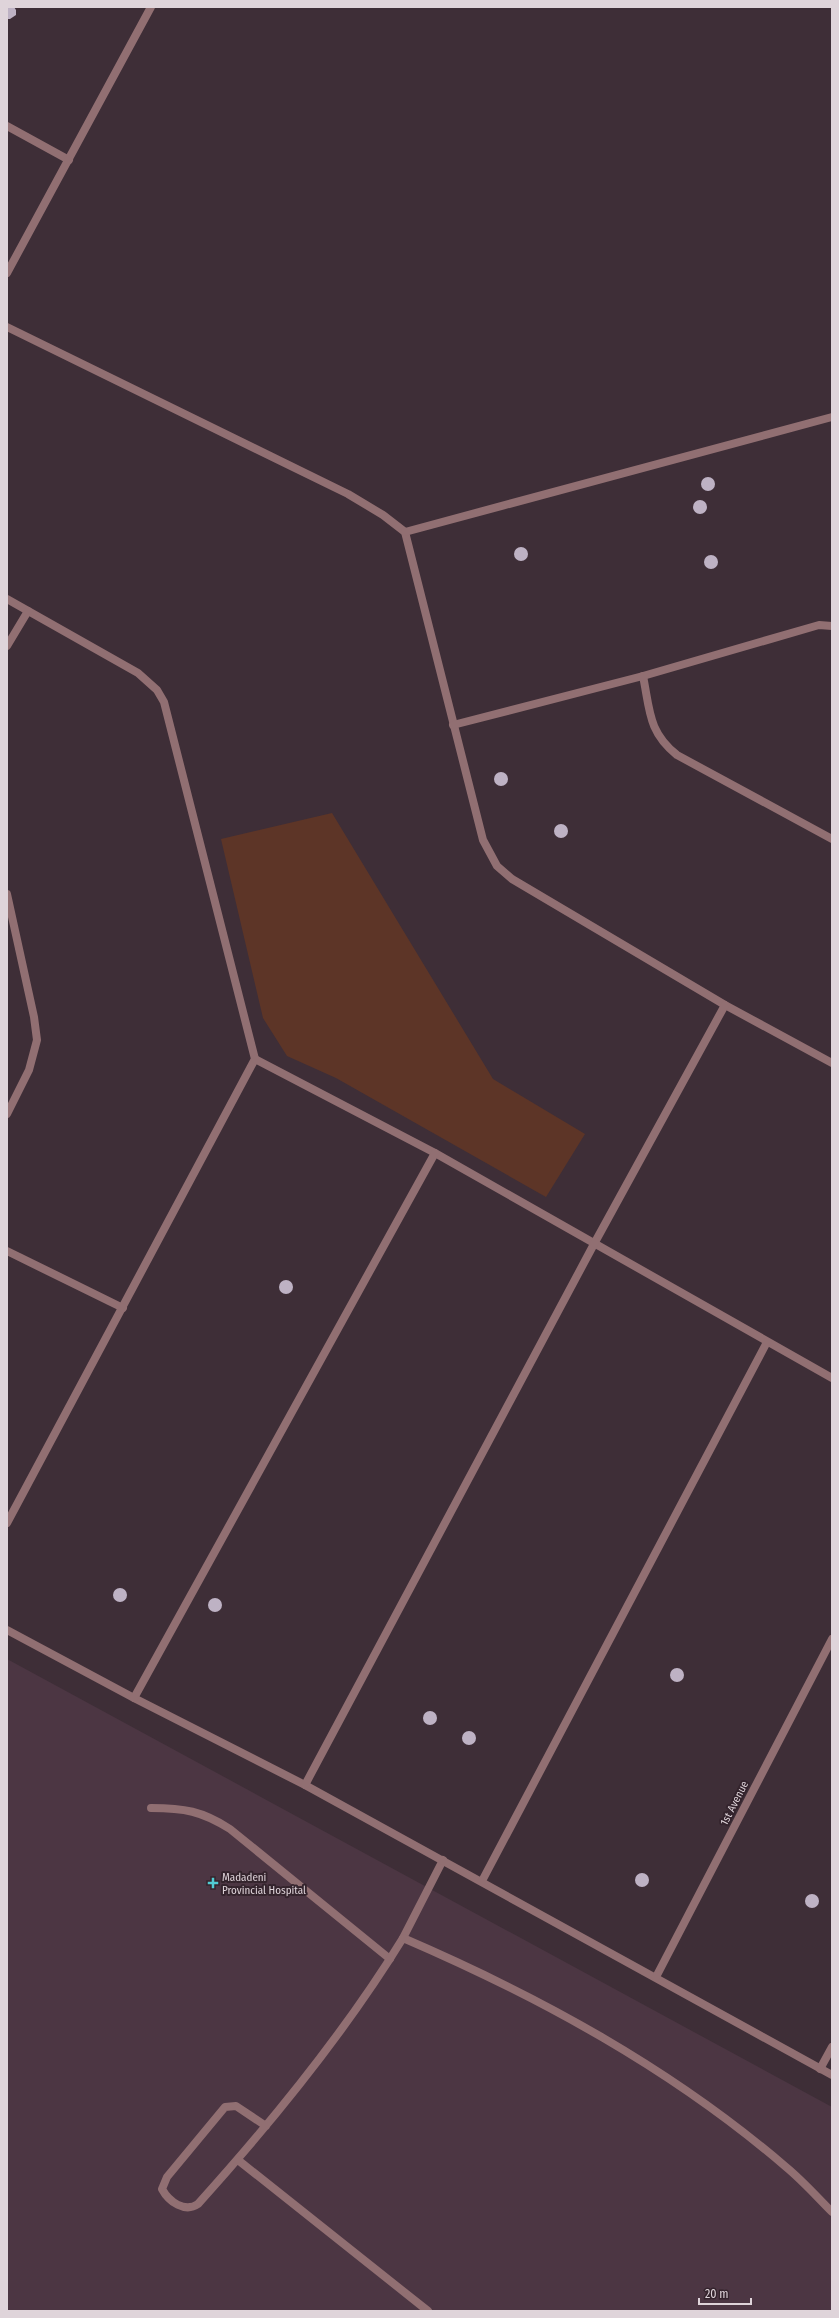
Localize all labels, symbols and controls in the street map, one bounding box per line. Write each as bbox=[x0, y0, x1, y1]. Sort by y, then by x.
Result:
street label: 1st Avenue bbox=[718, 1779, 751, 1828]
place label: Madadeni Provincial Hospital bbox=[222, 1871, 306, 1897]
marker: Madadeni Provincial Hospital bbox=[207, 1877, 219, 1889]
scale bar bbox=[699, 2280, 751, 2306]
text: 20 m bbox=[705, 2287, 729, 2301]

